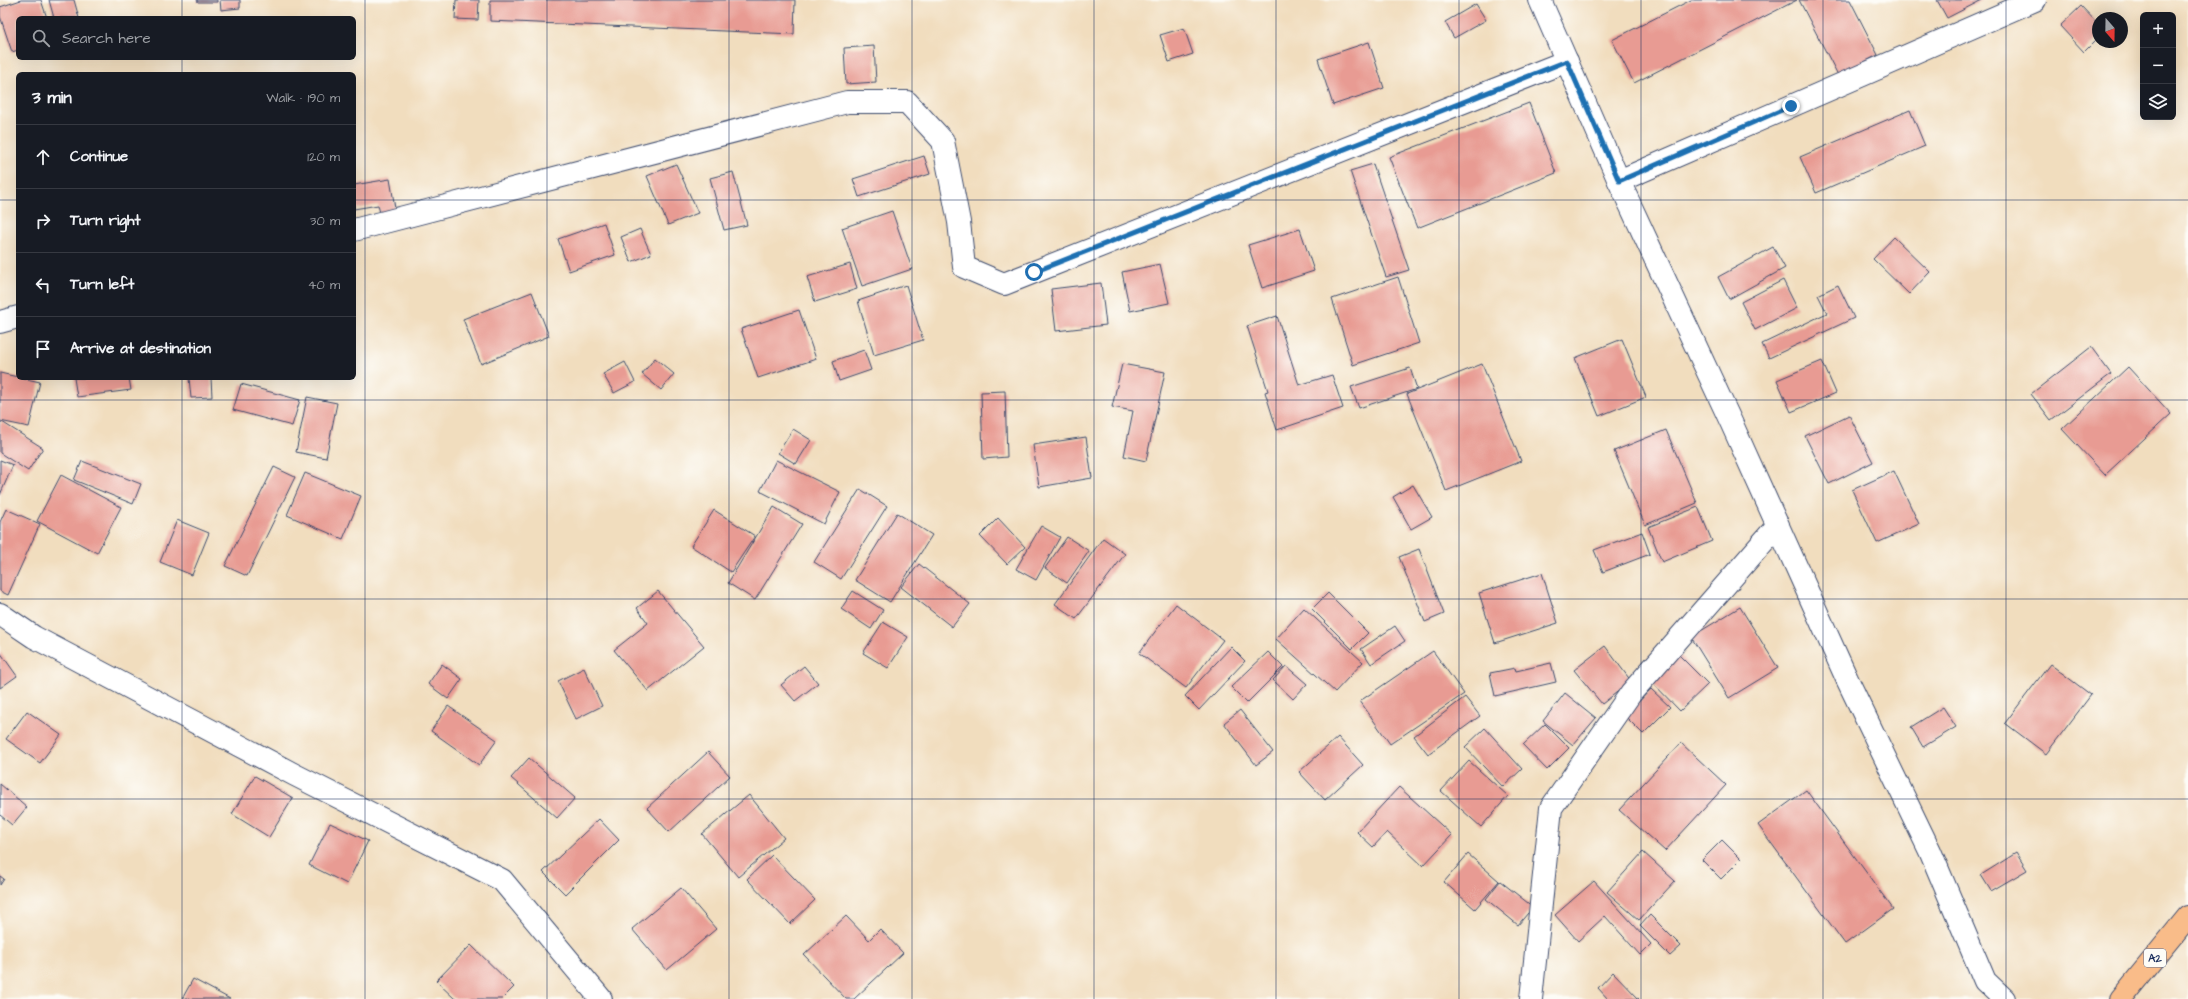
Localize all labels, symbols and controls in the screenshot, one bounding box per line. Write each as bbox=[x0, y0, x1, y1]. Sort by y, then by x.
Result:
north arrow bbox=[2092, 12, 2128, 48]
map controls bbox=[2140, 12, 2176, 120]
button: + bbox=[2140, 12, 2176, 48]
search box bbox=[16, 16, 356, 60]
icon: search bbox=[30, 27, 52, 49]
text: Search here bbox=[62, 28, 151, 49]
button: − bbox=[2140, 48, 2176, 84]
button: layers bbox=[2140, 84, 2176, 120]
text: 3 min bbox=[32, 86, 72, 110]
text: Walk · 190 m bbox=[266, 89, 340, 107]
route end bbox=[1782, 97, 1800, 115]
icon: ahead bbox=[32, 146, 54, 168]
text: Continue bbox=[70, 146, 128, 167]
text: 120 m bbox=[307, 148, 340, 166]
icon: right bbox=[32, 210, 54, 232]
text: Turn right bbox=[70, 210, 141, 231]
text: 30 m bbox=[310, 212, 340, 230]
route start bbox=[1025, 263, 1043, 281]
icon: left bbox=[32, 274, 54, 296]
text: Turn left bbox=[70, 274, 134, 295]
text: 40 m bbox=[308, 276, 340, 294]
icon: arrive bbox=[32, 338, 54, 360]
text: Arrive at destination bbox=[70, 338, 211, 359]
road number: A2 bbox=[2144, 949, 2166, 967]

